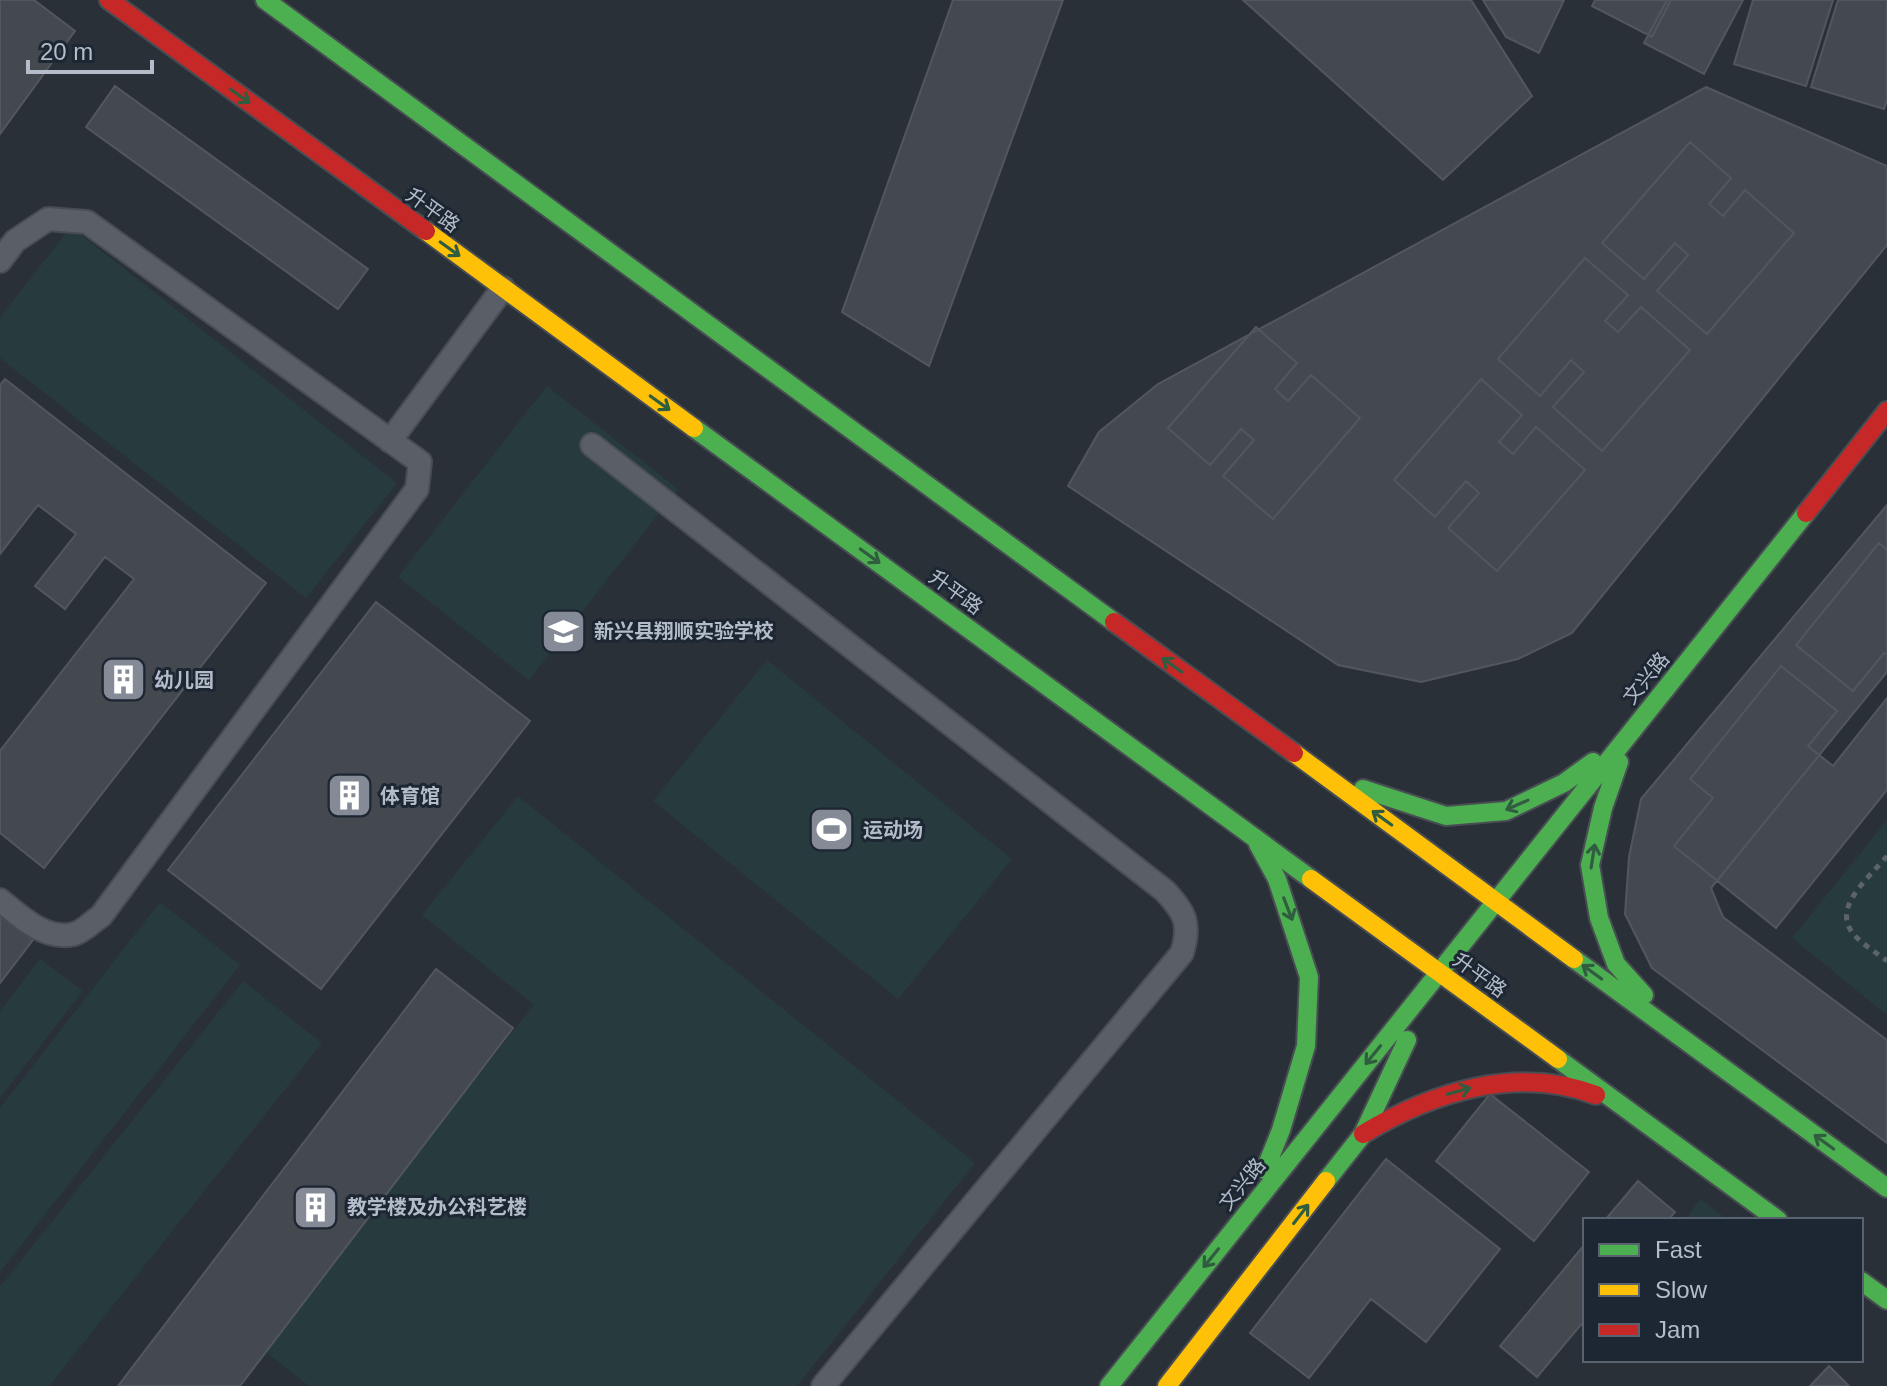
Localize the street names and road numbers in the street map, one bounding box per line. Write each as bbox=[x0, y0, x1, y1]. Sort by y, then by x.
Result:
street label: 升平路 bbox=[402, 183, 464, 237]
street label: 升平路 bbox=[925, 565, 987, 619]
street label: 文兴路 bbox=[1619, 648, 1673, 708]
street label: 升平路 bbox=[1449, 948, 1511, 1002]
street label: 文兴路 bbox=[1215, 1154, 1269, 1214]

